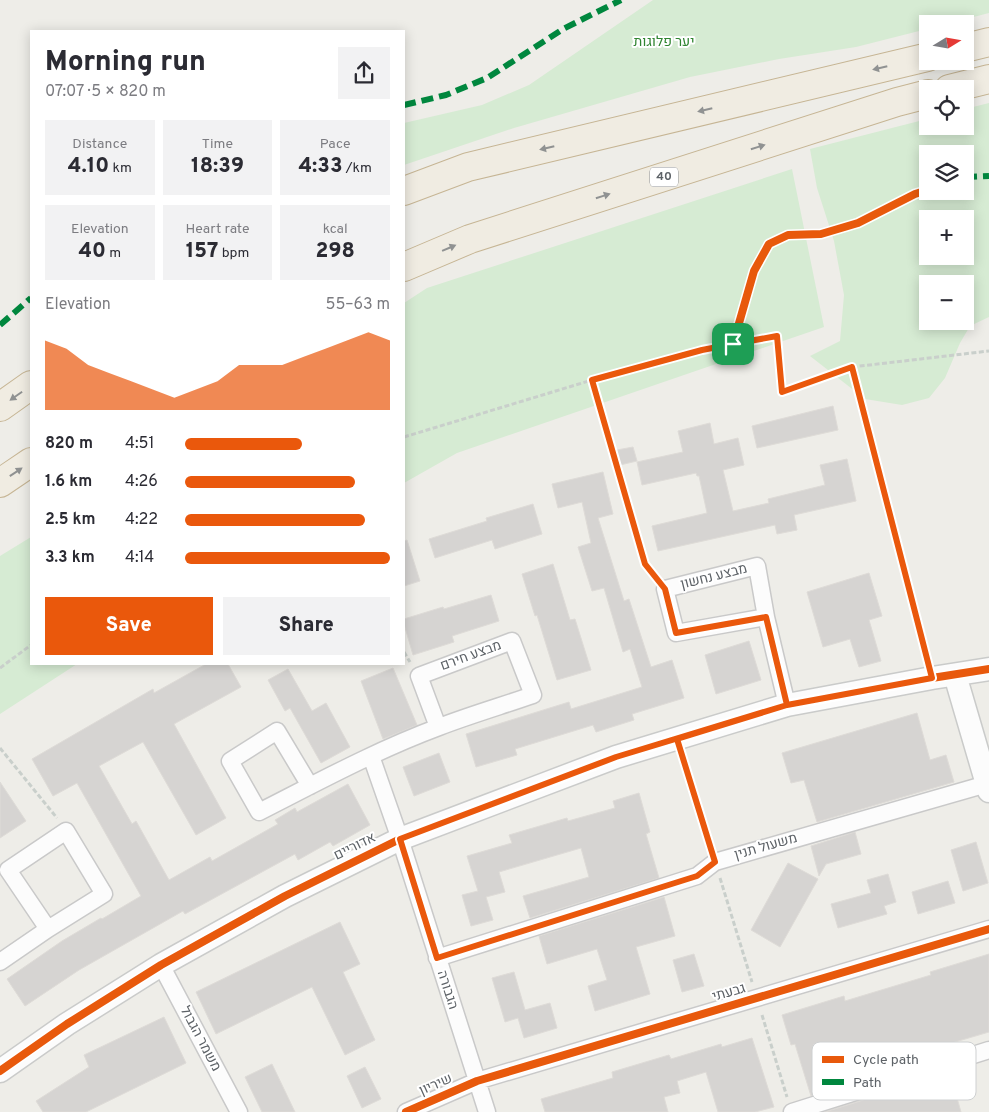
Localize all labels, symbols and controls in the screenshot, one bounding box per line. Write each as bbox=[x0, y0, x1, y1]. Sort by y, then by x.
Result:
north arrow bbox=[919, 15, 974, 70]
map controls bbox=[919, 15, 974, 330]
park label: יער פלוגות bbox=[634, 34, 694, 51]
text: Morning run bbox=[45, 45, 206, 81]
button: share bbox=[338, 47, 390, 99]
one-way arrow bbox=[873, 64, 888, 72]
button: locate bbox=[919, 80, 974, 135]
text: 07:07 · 5 × 820 m bbox=[45, 82, 166, 102]
one-way arrow bbox=[698, 106, 713, 114]
text: Distance bbox=[72, 136, 127, 153]
text: Time bbox=[202, 136, 233, 153]
text: Pace bbox=[320, 136, 351, 153]
one-way arrow bbox=[750, 142, 765, 150]
one-way arrow bbox=[539, 144, 555, 152]
button: layers bbox=[919, 145, 974, 200]
text: 4.10 bbox=[68, 153, 109, 180]
text: 18:39 bbox=[191, 153, 244, 180]
text: 4:33 bbox=[298, 153, 342, 180]
text: km bbox=[109, 160, 132, 177]
text: /km bbox=[342, 160, 372, 177]
road number: 40 bbox=[650, 168, 678, 186]
one-way arrow bbox=[595, 192, 610, 200]
button: + bbox=[919, 210, 974, 265]
text: Elevation bbox=[71, 221, 129, 238]
text: Heart rate bbox=[185, 221, 250, 238]
text: kcal bbox=[323, 221, 348, 238]
text: 40 bbox=[78, 238, 106, 265]
text: 157 bbox=[186, 238, 218, 265]
text: 298 bbox=[316, 238, 355, 265]
one-way arrow bbox=[442, 243, 456, 251]
text: m bbox=[106, 245, 121, 262]
text: bpm bbox=[218, 245, 249, 262]
button: − bbox=[919, 275, 974, 330]
text: Elevation bbox=[45, 295, 111, 315]
text: 55–63 m bbox=[325, 295, 390, 315]
pin bbox=[712, 323, 754, 365]
icon: arrive bbox=[719, 330, 747, 358]
one-way arrow bbox=[9, 391, 22, 401]
text: 820 m bbox=[45, 434, 93, 454]
text: 4:51 bbox=[125, 434, 154, 454]
one-way arrow bbox=[9, 468, 22, 477]
text: 1.6 km bbox=[45, 472, 92, 492]
text: 4:26 bbox=[125, 472, 158, 492]
text: 2.5 km bbox=[45, 510, 95, 530]
text: 4:22 bbox=[125, 510, 158, 530]
text: 3.3 km bbox=[45, 548, 95, 568]
text: 4:14 bbox=[125, 548, 154, 568]
street label: מבצע נחשון bbox=[679, 561, 749, 593]
button: Save bbox=[45, 597, 213, 655]
button: Share bbox=[223, 597, 390, 655]
street label: מבצע חירם bbox=[438, 637, 504, 675]
street label: אדוריים bbox=[331, 830, 379, 864]
street label: משעול תנין bbox=[733, 830, 799, 864]
street label: הגבורה bbox=[433, 968, 461, 1012]
street label: גבעתי bbox=[710, 980, 748, 1006]
street label: משמר הגבול bbox=[176, 1003, 224, 1075]
legend bbox=[812, 1042, 976, 1100]
text: Cycle path bbox=[853, 1052, 919, 1069]
street label: שיריון bbox=[417, 1070, 455, 1100]
text: Path bbox=[853, 1075, 882, 1092]

